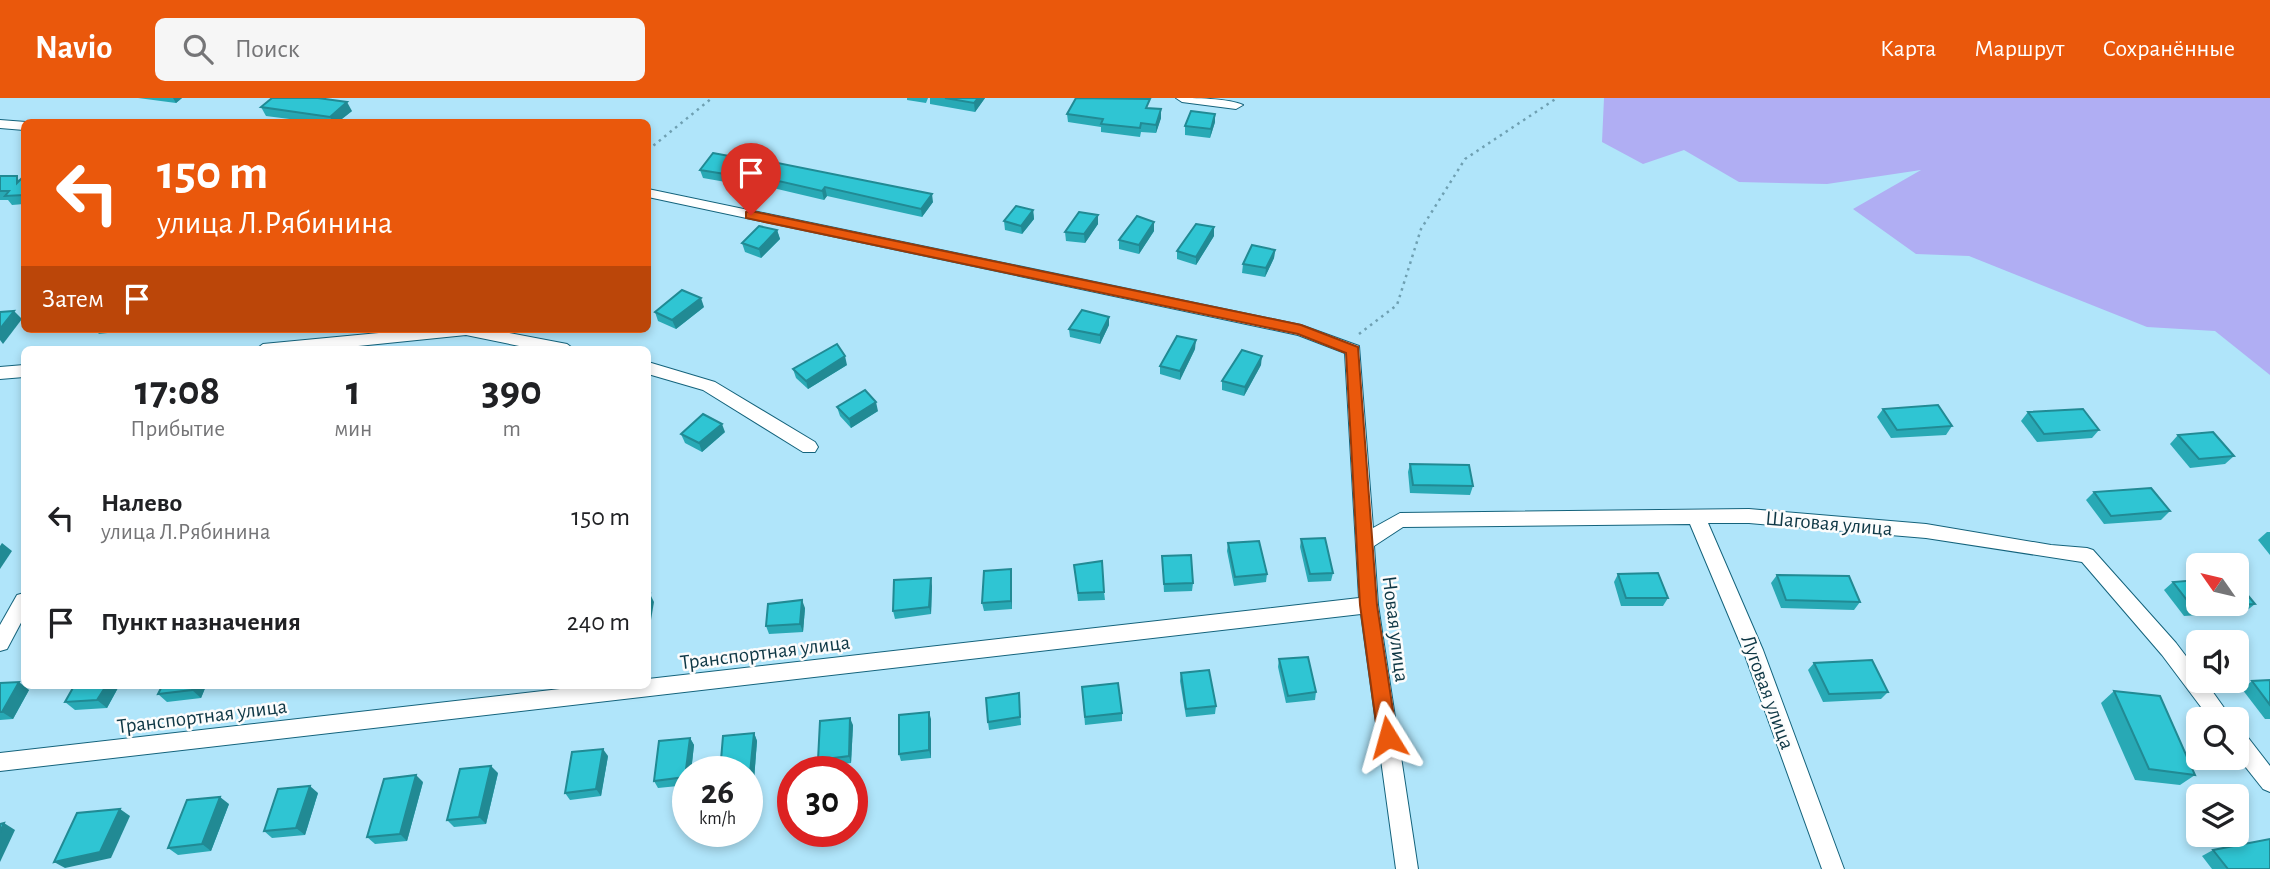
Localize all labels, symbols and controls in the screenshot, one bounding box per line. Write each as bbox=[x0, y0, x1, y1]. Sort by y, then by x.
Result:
search box bbox=[155, 18, 645, 81]
icon: search bbox=[179, 30, 217, 68]
text: Navio bbox=[35, 32, 113, 65]
text: Поиск bbox=[235, 36, 300, 62]
text: Карта bbox=[1880, 37, 1936, 61]
text: Маршрут bbox=[1974, 37, 2064, 61]
text: Сохранённые bbox=[2102, 37, 2235, 61]
pin bbox=[721, 143, 781, 215]
icon: left bbox=[42, 147, 133, 238]
text: 150 m bbox=[157, 149, 268, 198]
icon: arrive bbox=[732, 154, 770, 192]
text: улица Л.Рябинина bbox=[157, 207, 393, 239]
icon: arrive bbox=[118, 280, 156, 318]
text: Затем bbox=[42, 286, 104, 312]
text: 17:08 bbox=[135, 370, 220, 412]
text: 1 bbox=[346, 370, 361, 412]
text: 390 bbox=[482, 370, 542, 412]
text: Прибытие bbox=[130, 418, 225, 441]
text: мин bbox=[334, 418, 372, 441]
text: m bbox=[502, 418, 521, 441]
text: Налево bbox=[101, 490, 182, 516]
icon: left bbox=[42, 499, 80, 537]
text: 150 m bbox=[571, 504, 630, 530]
street label: Шаговая улица bbox=[1764, 507, 1894, 540]
text: улица Л.Рябинина bbox=[101, 521, 270, 544]
north arrow bbox=[2186, 553, 2249, 616]
map controls bbox=[2186, 553, 2249, 847]
street label: Новая улица bbox=[1379, 575, 1412, 684]
icon: arrive bbox=[42, 604, 80, 642]
text: Пункт назначения bbox=[101, 609, 301, 635]
text: 240 m bbox=[567, 609, 630, 635]
button: sound bbox=[2186, 630, 2249, 693]
street label: Транспортная улица bbox=[679, 632, 852, 673]
street label: Луговая улица bbox=[1737, 632, 1798, 753]
street label: Транспортная улица bbox=[116, 696, 289, 737]
position arrow bbox=[1351, 700, 1425, 774]
button: search bbox=[2186, 707, 2249, 770]
speed limit sign: 30 bbox=[777, 756, 868, 847]
text: 26 bbox=[701, 775, 734, 810]
button: layers bbox=[2186, 784, 2249, 847]
text: km/h bbox=[699, 810, 736, 828]

